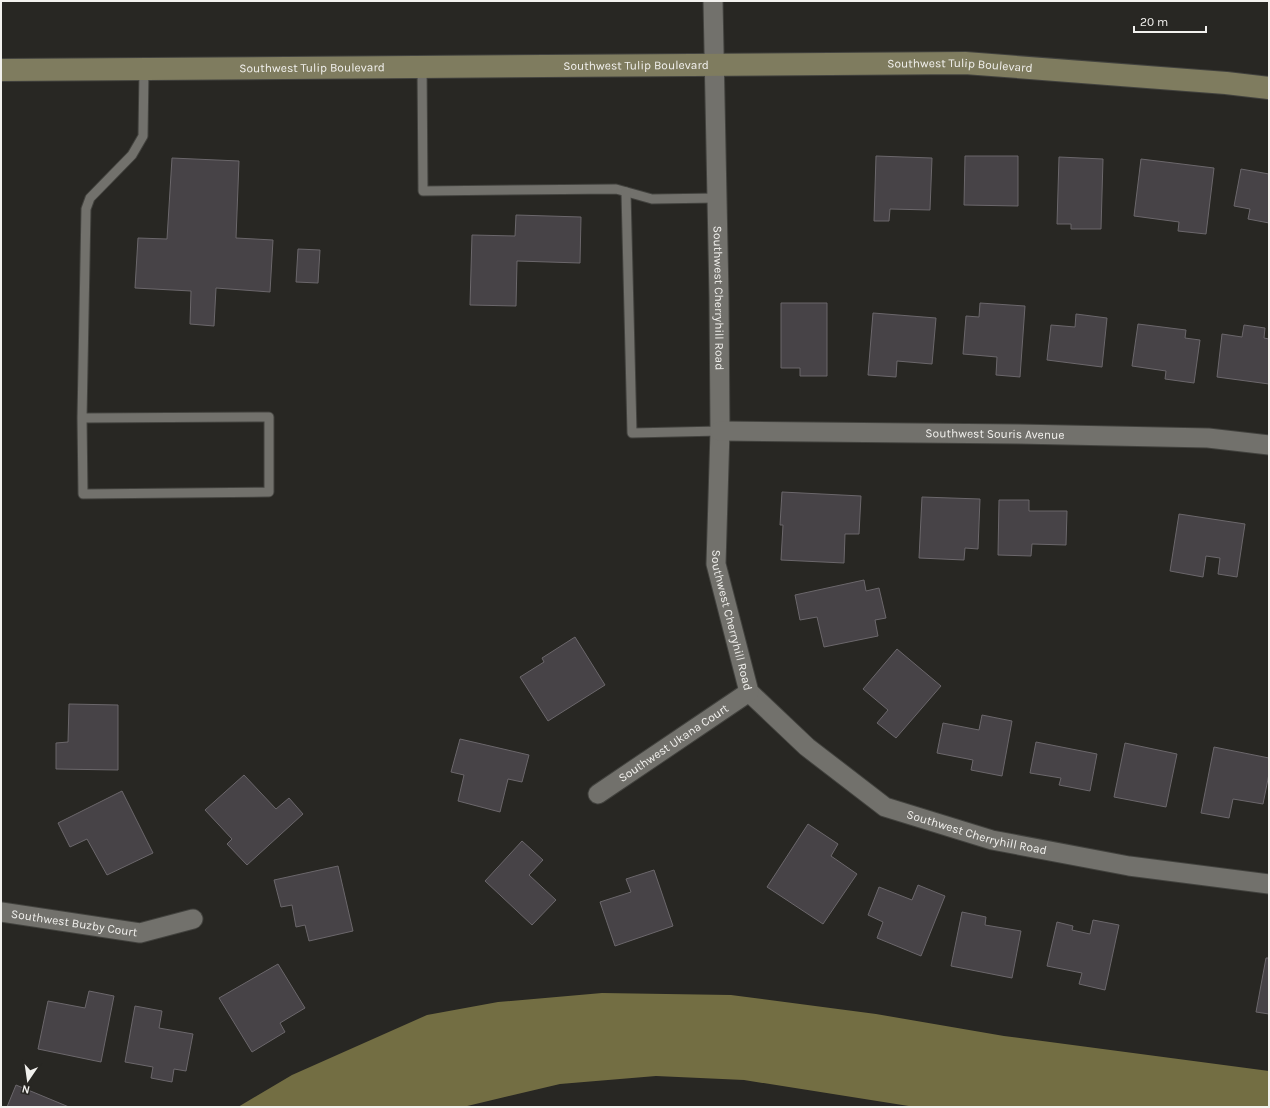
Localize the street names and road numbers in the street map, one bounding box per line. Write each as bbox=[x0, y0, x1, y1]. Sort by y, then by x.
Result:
street label: Southwest Tulip Boulevard bbox=[887, 56, 1033, 75]
street label: Southwest Tulip Boulevard bbox=[563, 58, 709, 73]
street label: Southwest Tulip Boulevard bbox=[239, 60, 385, 75]
street label: Southwest Cherryhill Road bbox=[711, 226, 727, 370]
street label: Southwest Souris Avenue bbox=[925, 426, 1065, 442]
street label: Southwest Cherryhill Road bbox=[709, 549, 755, 692]
street label: Southwest Ukana Court bbox=[616, 701, 731, 785]
street label: Southwest Cherryhill Road bbox=[905, 807, 1048, 857]
street label: Southwest Buzby Court bbox=[10, 907, 139, 940]

